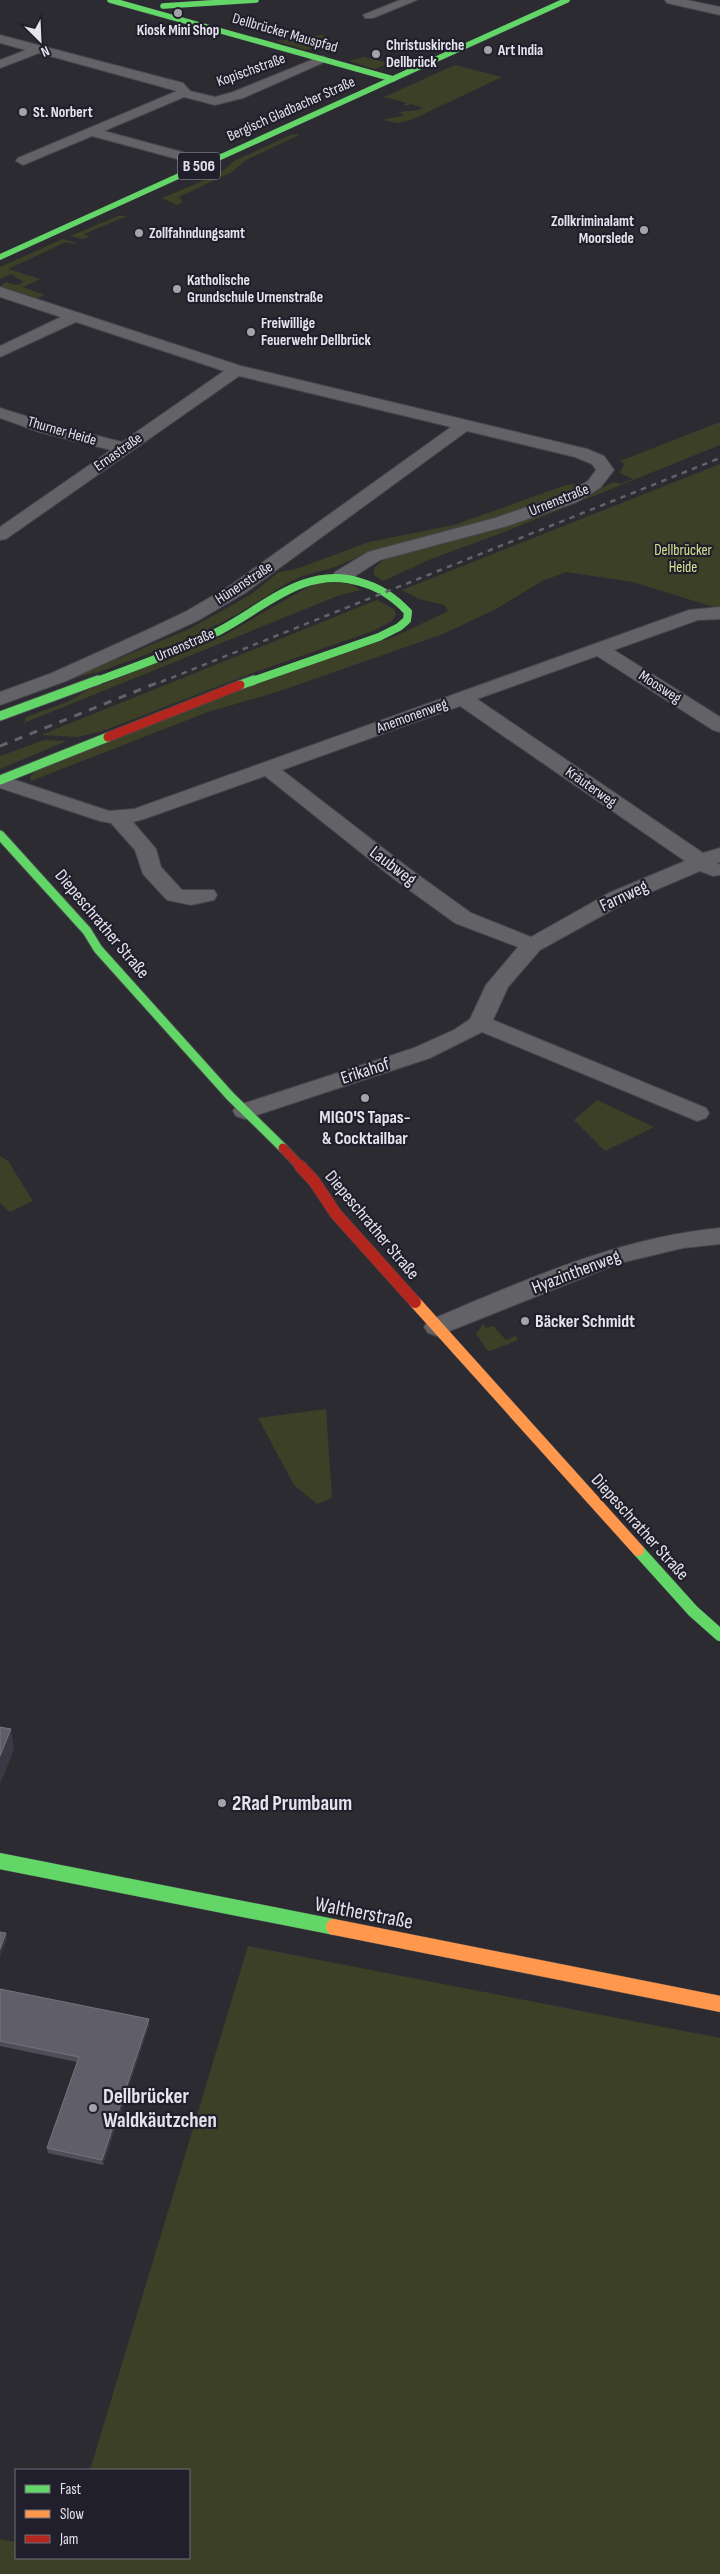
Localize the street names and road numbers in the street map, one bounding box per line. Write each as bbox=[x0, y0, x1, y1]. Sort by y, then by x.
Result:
street label: Dellbrücker Mauspfad bbox=[230, 9, 340, 57]
street label: Kopischstraße bbox=[214, 49, 288, 91]
street label: Bergisch Gladbacher Straße bbox=[224, 72, 358, 146]
road number: B 506 bbox=[178, 153, 220, 180]
street label: Thurner Heide bbox=[25, 412, 99, 450]
street label: Ernastraße bbox=[90, 428, 146, 476]
street label: Urnenstraße bbox=[526, 479, 592, 521]
street label: Hünenstraße bbox=[212, 557, 276, 609]
street label: Urnenstraße bbox=[152, 624, 218, 666]
street label: Moosweg bbox=[635, 666, 685, 708]
street label: Anemonenweg bbox=[373, 694, 450, 738]
street label: Kräuterweg bbox=[562, 763, 620, 811]
street label: Laubweg bbox=[366, 842, 420, 890]
street label: Diepeschrather Straße bbox=[50, 865, 154, 983]
street label: Farnweg bbox=[597, 876, 651, 916]
street label: Erikahof bbox=[338, 1053, 393, 1089]
street label: Diepeschrather Straße bbox=[320, 1166, 424, 1284]
street label: Hyazinthenweg bbox=[529, 1246, 623, 1298]
street label: Diepeschrather Straße bbox=[587, 1470, 693, 1584]
street label: Waltherstraße bbox=[313, 1891, 415, 1935]

